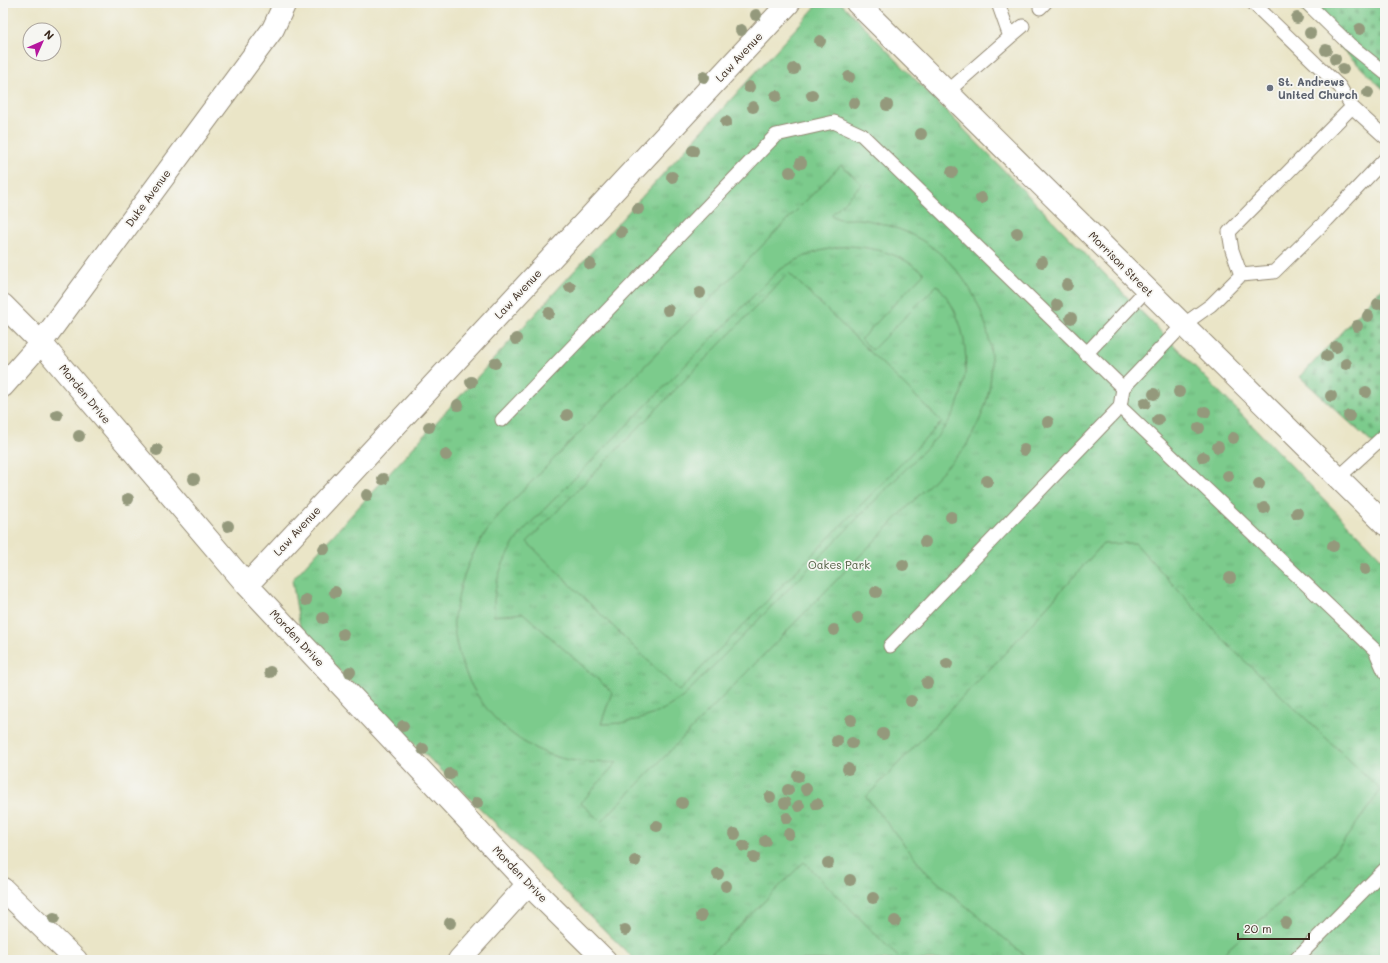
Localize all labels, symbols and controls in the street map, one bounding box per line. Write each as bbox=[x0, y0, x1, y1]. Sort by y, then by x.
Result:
north arrow bbox=[22, 22, 62, 62]
text: N bbox=[41, 26, 58, 43]
street label: Law Avenue bbox=[712, 28, 766, 85]
place label: St. Andrews United Church bbox=[1278, 74, 1358, 102]
marker: St. Andrews United Church bbox=[1265, 83, 1275, 93]
street label: Duke Avenue bbox=[122, 166, 174, 230]
street label: Morrison Street bbox=[1086, 228, 1157, 300]
street label: Law Avenue bbox=[491, 265, 545, 322]
street label: Morden Drive bbox=[56, 361, 115, 427]
street label: Law Avenue bbox=[270, 502, 324, 559]
park label: Oakes Park bbox=[808, 557, 870, 572]
street label: Morden Drive bbox=[267, 606, 328, 670]
street label: Morden Drive bbox=[490, 842, 551, 905]
scale bar bbox=[1238, 915, 1309, 941]
text: 20 m bbox=[1244, 920, 1272, 936]

